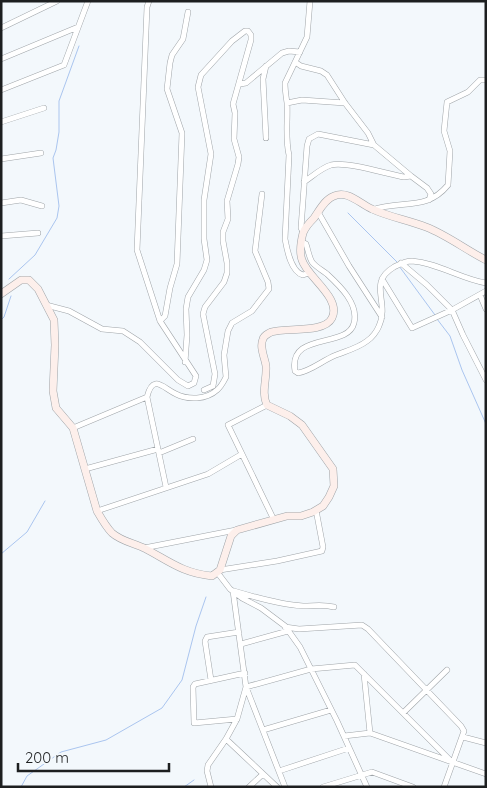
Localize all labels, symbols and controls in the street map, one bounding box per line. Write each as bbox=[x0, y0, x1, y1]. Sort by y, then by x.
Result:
scale bar bbox=[18, 740, 169, 772]
text: 200 m bbox=[25, 748, 69, 767]

